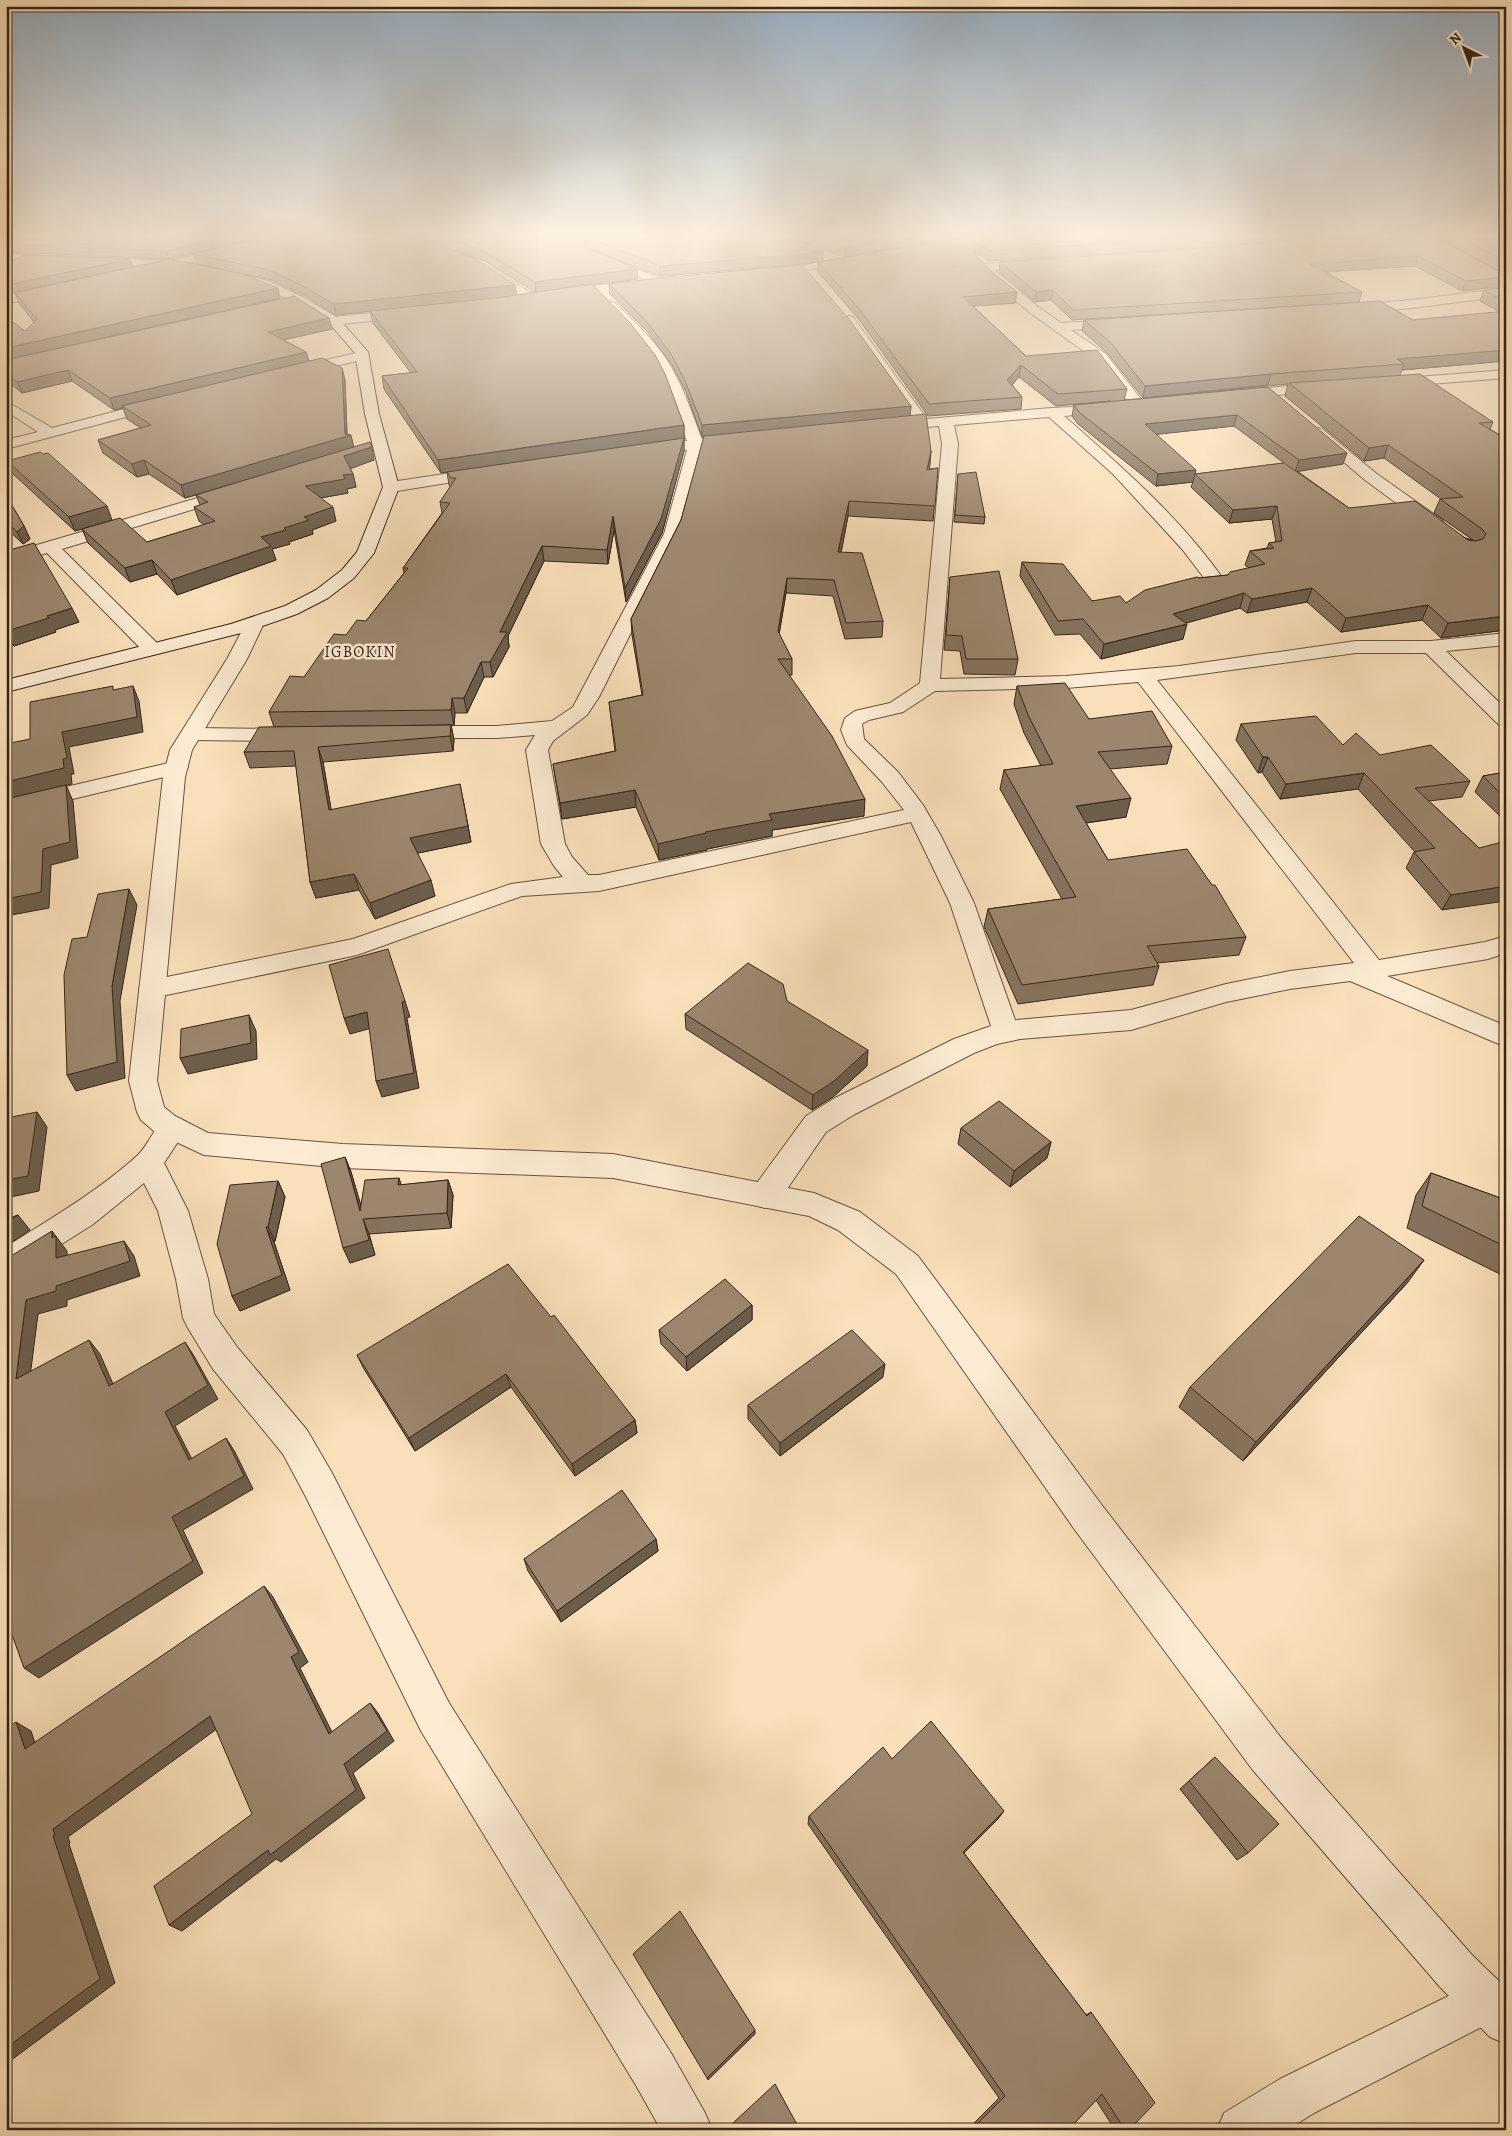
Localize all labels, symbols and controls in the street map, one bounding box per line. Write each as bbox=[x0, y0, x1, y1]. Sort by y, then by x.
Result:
north arrow bbox=[1440, 22, 1490, 72]
text: N bbox=[1445, 28, 1466, 49]
district label: IGBOKIN bbox=[324, 641, 396, 663]

